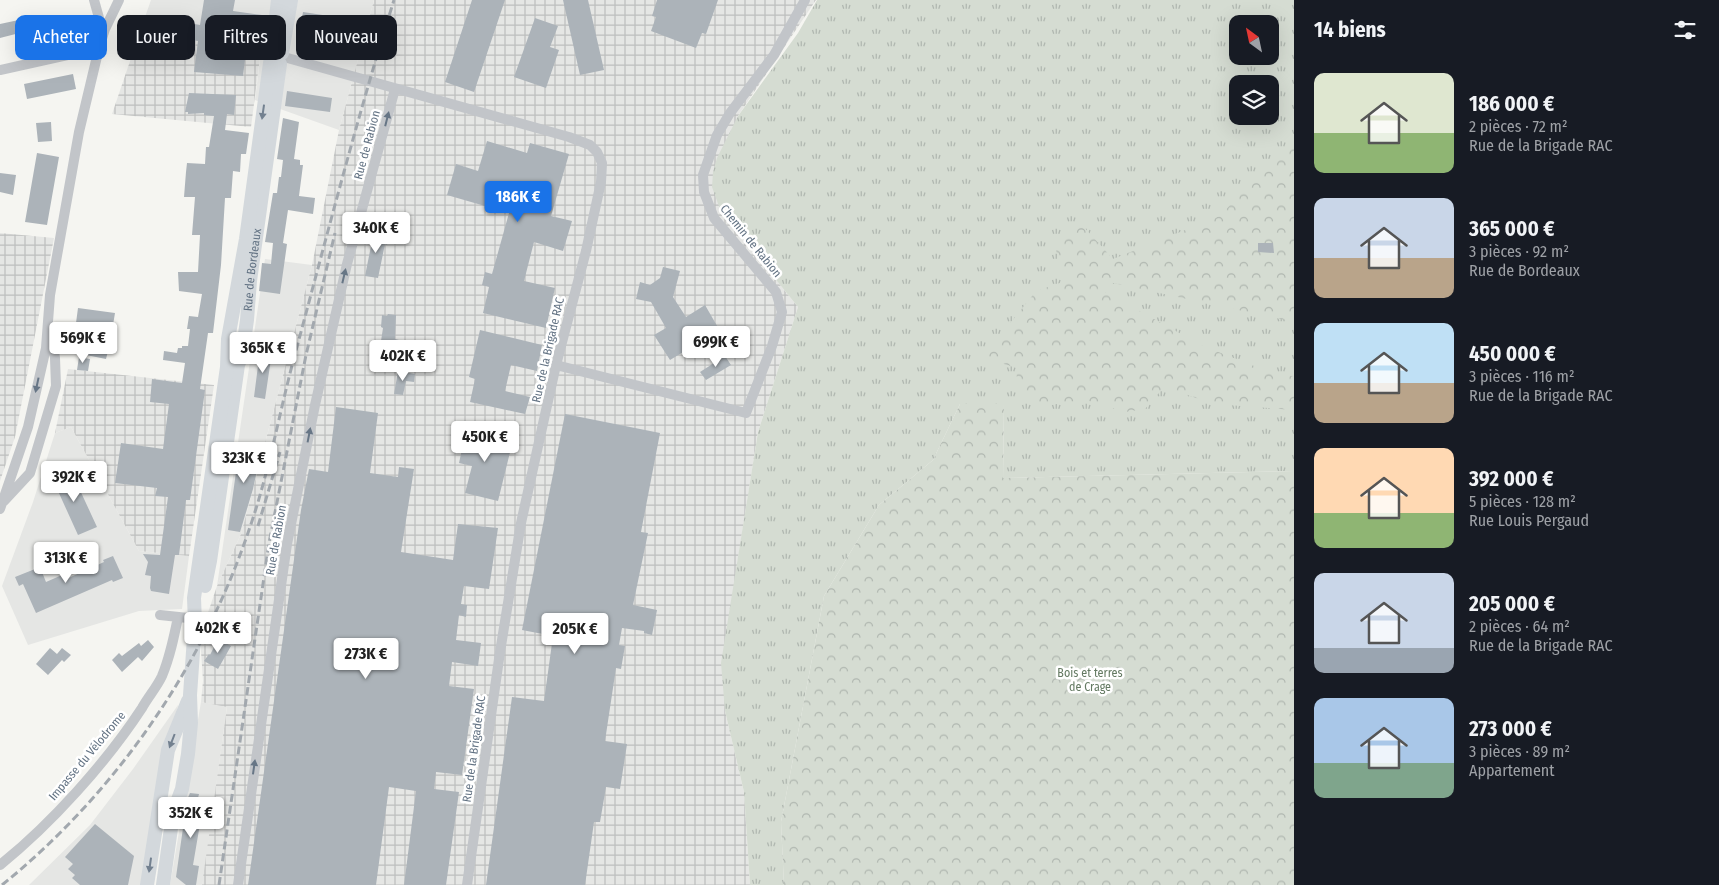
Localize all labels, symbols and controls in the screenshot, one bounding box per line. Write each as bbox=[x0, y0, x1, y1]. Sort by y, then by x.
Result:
chip: Acheter bbox=[15, 15, 107, 60]
chip: Louer bbox=[117, 15, 195, 60]
chip: Filtres bbox=[205, 15, 286, 60]
chip: Nouveau bbox=[296, 15, 397, 60]
north arrow bbox=[1229, 15, 1279, 65]
map controls bbox=[1229, 15, 1279, 125]
icon: filters bbox=[1671, 16, 1699, 44]
text: 14 biens bbox=[1314, 17, 1386, 43]
button: layers bbox=[1229, 75, 1279, 125]
text: 186 000 € bbox=[1469, 91, 1554, 117]
icon: home bbox=[1354, 93, 1414, 153]
one-way arrow bbox=[259, 104, 267, 120]
street label: Rue de Rabion bbox=[351, 109, 383, 181]
one-way arrow bbox=[383, 112, 391, 127]
text: 2 pièces · 72 m² bbox=[1469, 117, 1568, 136]
text: Rue de la Brigade RAC bbox=[1469, 136, 1613, 155]
pin: 186K € bbox=[477, 180, 559, 223]
text: 186K € bbox=[496, 187, 540, 206]
street label: Chemin de Rabion bbox=[718, 202, 784, 280]
pin: 340K € bbox=[335, 212, 417, 254]
text: 365 000 € bbox=[1469, 216, 1555, 242]
text: 340K € bbox=[353, 218, 399, 237]
icon: home bbox=[1354, 218, 1414, 278]
street label: Rue de Bordeaux bbox=[241, 227, 264, 312]
text: 3 pièces · 92 m² bbox=[1469, 242, 1569, 261]
text: Rue de Bordeaux bbox=[1469, 261, 1580, 280]
one-way arrow bbox=[341, 267, 349, 283]
street label: Rue de la Brigade RAC bbox=[529, 296, 567, 404]
pin: 569K € bbox=[42, 322, 124, 364]
pin: 699K € bbox=[675, 326, 757, 368]
text: 569K € bbox=[60, 328, 106, 347]
pin: 365K € bbox=[222, 332, 304, 374]
text: 699K € bbox=[693, 332, 739, 351]
text: 365K € bbox=[241, 338, 285, 357]
pin: 402K € bbox=[362, 340, 444, 382]
text: 450 000 € bbox=[1469, 341, 1556, 367]
icon: home bbox=[1354, 343, 1414, 403]
text: 402K € bbox=[380, 346, 426, 365]
text: 3 pièces · 116 m² bbox=[1469, 367, 1575, 386]
one-way arrow bbox=[33, 378, 41, 394]
text: Rue de la Brigade RAC bbox=[1469, 386, 1613, 405]
pin: 450K € bbox=[444, 420, 526, 463]
one-way arrow bbox=[306, 426, 314, 442]
text: 450K € bbox=[462, 427, 508, 446]
pin: 323K € bbox=[203, 442, 285, 484]
text: 323K € bbox=[222, 448, 266, 467]
pin: 392K € bbox=[33, 460, 115, 503]
text: 392 000 € bbox=[1469, 466, 1553, 492]
text: 392K € bbox=[52, 467, 96, 486]
icon: home bbox=[1354, 468, 1414, 528]
text: 5 pièces · 128 m² bbox=[1469, 492, 1576, 511]
street label: Rue de Rabion bbox=[263, 504, 289, 576]
text: Rue Louis Pergaud bbox=[1469, 511, 1589, 530]
pin: 313K € bbox=[25, 542, 107, 584]
text: 313K € bbox=[45, 548, 87, 567]
text: 205 000 € bbox=[1469, 591, 1555, 617]
icon: home bbox=[1354, 593, 1414, 653]
pin: 402K € bbox=[177, 612, 259, 654]
pin: 205K € bbox=[534, 612, 616, 655]
text: 2 pièces · 64 m² bbox=[1469, 617, 1570, 636]
text: 402K € bbox=[195, 618, 241, 637]
text: 205K € bbox=[552, 619, 598, 638]
text: Rue de la Brigade RAC bbox=[1469, 636, 1613, 655]
pin: 273K € bbox=[325, 638, 407, 680]
text: 273K € bbox=[345, 644, 387, 663]
park label: Bois et terres de Crage bbox=[1057, 666, 1123, 694]
street label: Rue de la Brigade RAC bbox=[460, 695, 488, 803]
street label: Impasse du Vélodrome bbox=[46, 709, 128, 803]
text: 273 000 € bbox=[1469, 716, 1552, 742]
icon: home bbox=[1354, 718, 1414, 778]
one-way arrow bbox=[168, 733, 175, 748]
text: 3 pièces · 89 m² bbox=[1469, 742, 1570, 761]
one-way arrow bbox=[251, 759, 259, 775]
text: Appartement bbox=[1469, 761, 1555, 780]
pin: 352K € bbox=[150, 796, 232, 839]
text: 352K € bbox=[169, 803, 213, 822]
one-way arrow bbox=[146, 858, 154, 874]

